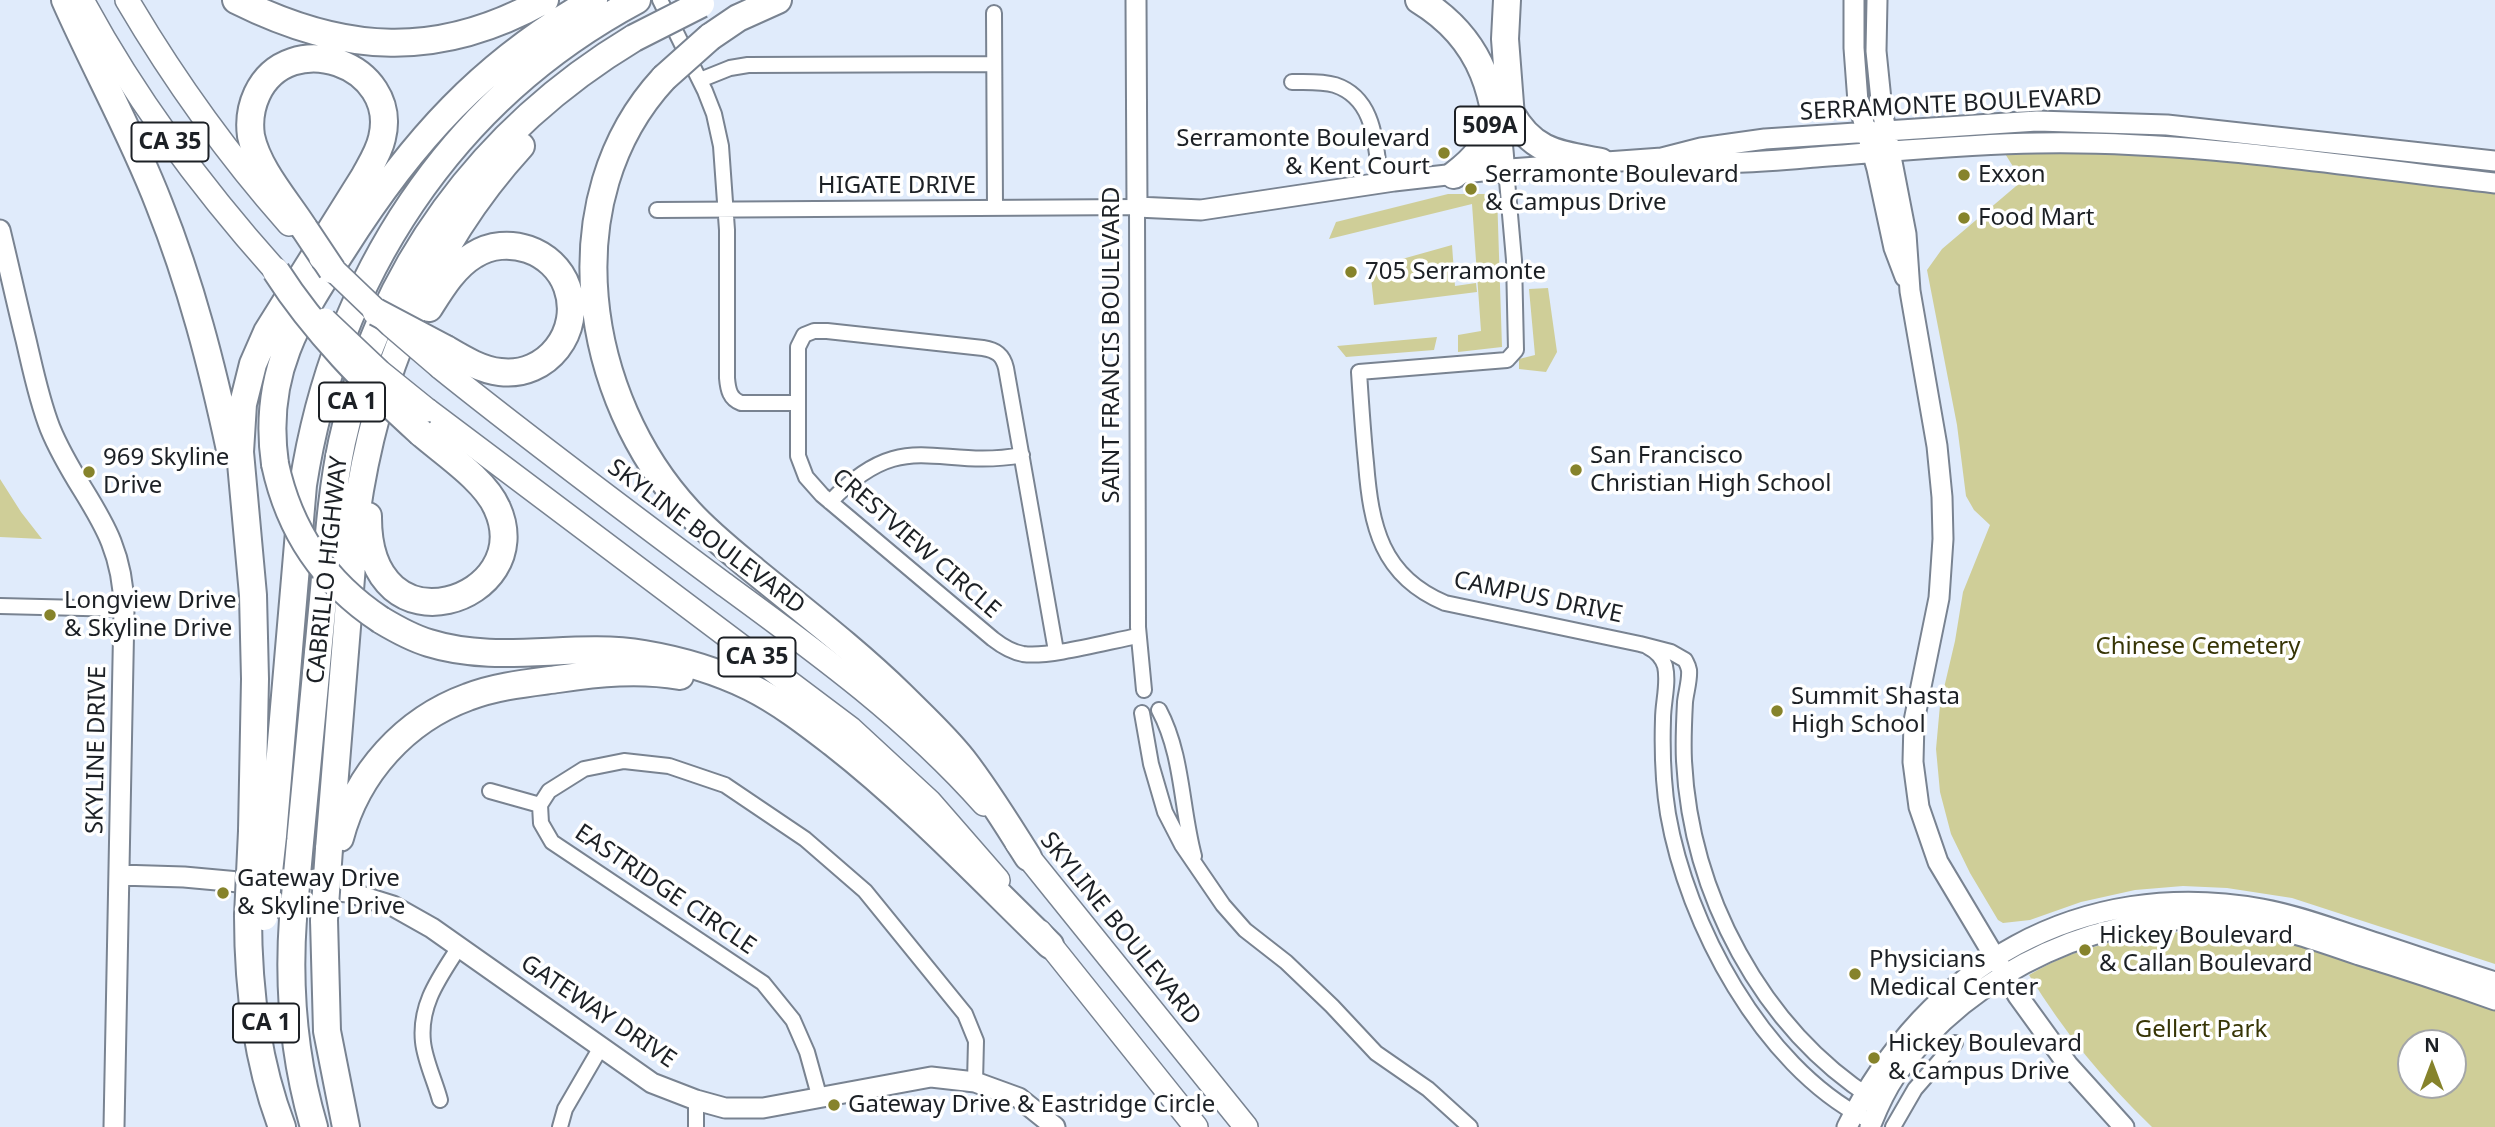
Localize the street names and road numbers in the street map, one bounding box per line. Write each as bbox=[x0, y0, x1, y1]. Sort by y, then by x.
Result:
street label: SERRAMONTE BOULEVARD bbox=[1799, 83, 2103, 127]
road number: 509A bbox=[1455, 106, 1525, 146]
road number: CA 35 bbox=[132, 122, 208, 162]
street label: HIGATE DRIVE bbox=[818, 172, 976, 200]
street label: SAINT FRANCIS BOULEVARD bbox=[1098, 186, 1126, 504]
road number: CA 1 bbox=[319, 382, 385, 422]
street label: SKYLINE BOULEVARD bbox=[602, 454, 810, 620]
street label: CABRILLO HIGHWAY bbox=[302, 455, 354, 685]
street label: CRESTVIEW CIRCLE bbox=[826, 463, 1006, 625]
street label: CAMPUS DRIVE bbox=[1451, 566, 1625, 630]
road number: CA 35 bbox=[718, 638, 796, 677]
street label: SKYLINE DRIVE bbox=[81, 666, 113, 834]
street label: EASTRIDGE CIRCLE bbox=[569, 819, 761, 961]
street label: SKYLINE BOULEVARD bbox=[1034, 827, 1206, 1031]
street label: GATEWAY DRIVE bbox=[515, 949, 681, 1075]
road number: CA 1 bbox=[233, 1004, 299, 1042]

